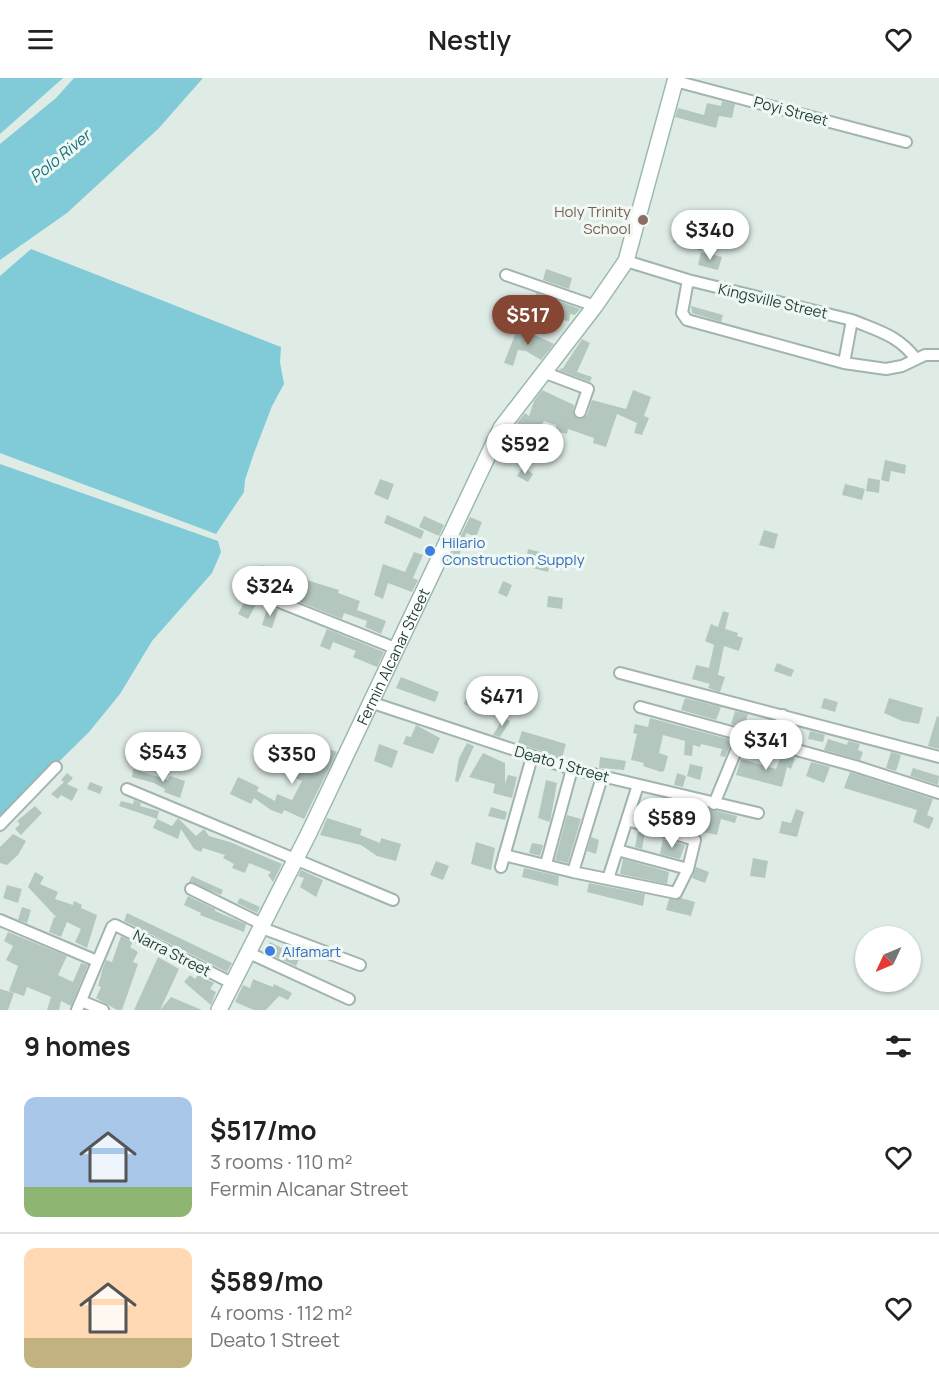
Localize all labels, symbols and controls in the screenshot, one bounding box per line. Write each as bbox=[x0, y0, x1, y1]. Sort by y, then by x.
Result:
text: Nestly bbox=[428, 21, 511, 58]
icon: menu bbox=[24, 23, 57, 56]
icon: heart bbox=[882, 23, 915, 56]
street label: Poyi Street bbox=[752, 91, 830, 131]
water label: Polo River bbox=[25, 123, 97, 187]
place label: Holy Trinity School bbox=[554, 201, 631, 239]
pin: $340 bbox=[674, 210, 746, 261]
marker: Holy Trinity School bbox=[636, 213, 650, 227]
text: $340 bbox=[685, 216, 735, 243]
street label: Kingsville Street bbox=[716, 278, 830, 324]
pin: $517 bbox=[492, 295, 564, 346]
text: $517 bbox=[506, 301, 550, 328]
pin: $592 bbox=[489, 424, 561, 475]
text: $592 bbox=[501, 430, 549, 457]
place label: Hilario Construction Supply bbox=[442, 532, 585, 570]
marker: Hilario Construction Supply bbox=[423, 544, 437, 558]
pin: $324 bbox=[234, 566, 306, 617]
text: $324 bbox=[246, 572, 294, 599]
street label: Fermin Alcanar Street bbox=[351, 585, 434, 728]
pin: $471 bbox=[466, 676, 538, 727]
text: $471 bbox=[480, 682, 524, 709]
pin: $341 bbox=[730, 720, 802, 771]
text: $341 bbox=[743, 726, 789, 753]
pin: $543 bbox=[127, 732, 199, 783]
pin: $350 bbox=[256, 734, 328, 785]
text: $543 bbox=[139, 738, 187, 765]
text: $350 bbox=[267, 740, 317, 767]
street label: Deato 1 Street bbox=[512, 740, 612, 788]
pin: $589 bbox=[636, 798, 708, 849]
text: $589 bbox=[648, 804, 696, 831]
street label: Narra Street bbox=[130, 924, 214, 982]
north arrow bbox=[855, 926, 921, 992]
map controls bbox=[855, 926, 921, 992]
place label: Alfamart bbox=[282, 941, 341, 962]
marker: Alfamart bbox=[263, 944, 277, 958]
text: 9 homes bbox=[24, 1028, 131, 1064]
icon: filters bbox=[882, 1030, 915, 1063]
text: $517/mo bbox=[210, 1112, 317, 1148]
icon: home bbox=[72, 1121, 144, 1193]
icon: heart bbox=[882, 1141, 915, 1174]
text: 3 rooms · 110 m² bbox=[210, 1148, 352, 1175]
text: Fermin Alcanar Street bbox=[210, 1175, 409, 1202]
text: $589/mo bbox=[210, 1263, 323, 1299]
icon: home bbox=[72, 1272, 144, 1344]
icon: heart bbox=[882, 1292, 915, 1325]
text: 4 rooms · 112 m² bbox=[210, 1299, 352, 1326]
text: Deato 1 Street bbox=[210, 1326, 340, 1353]

